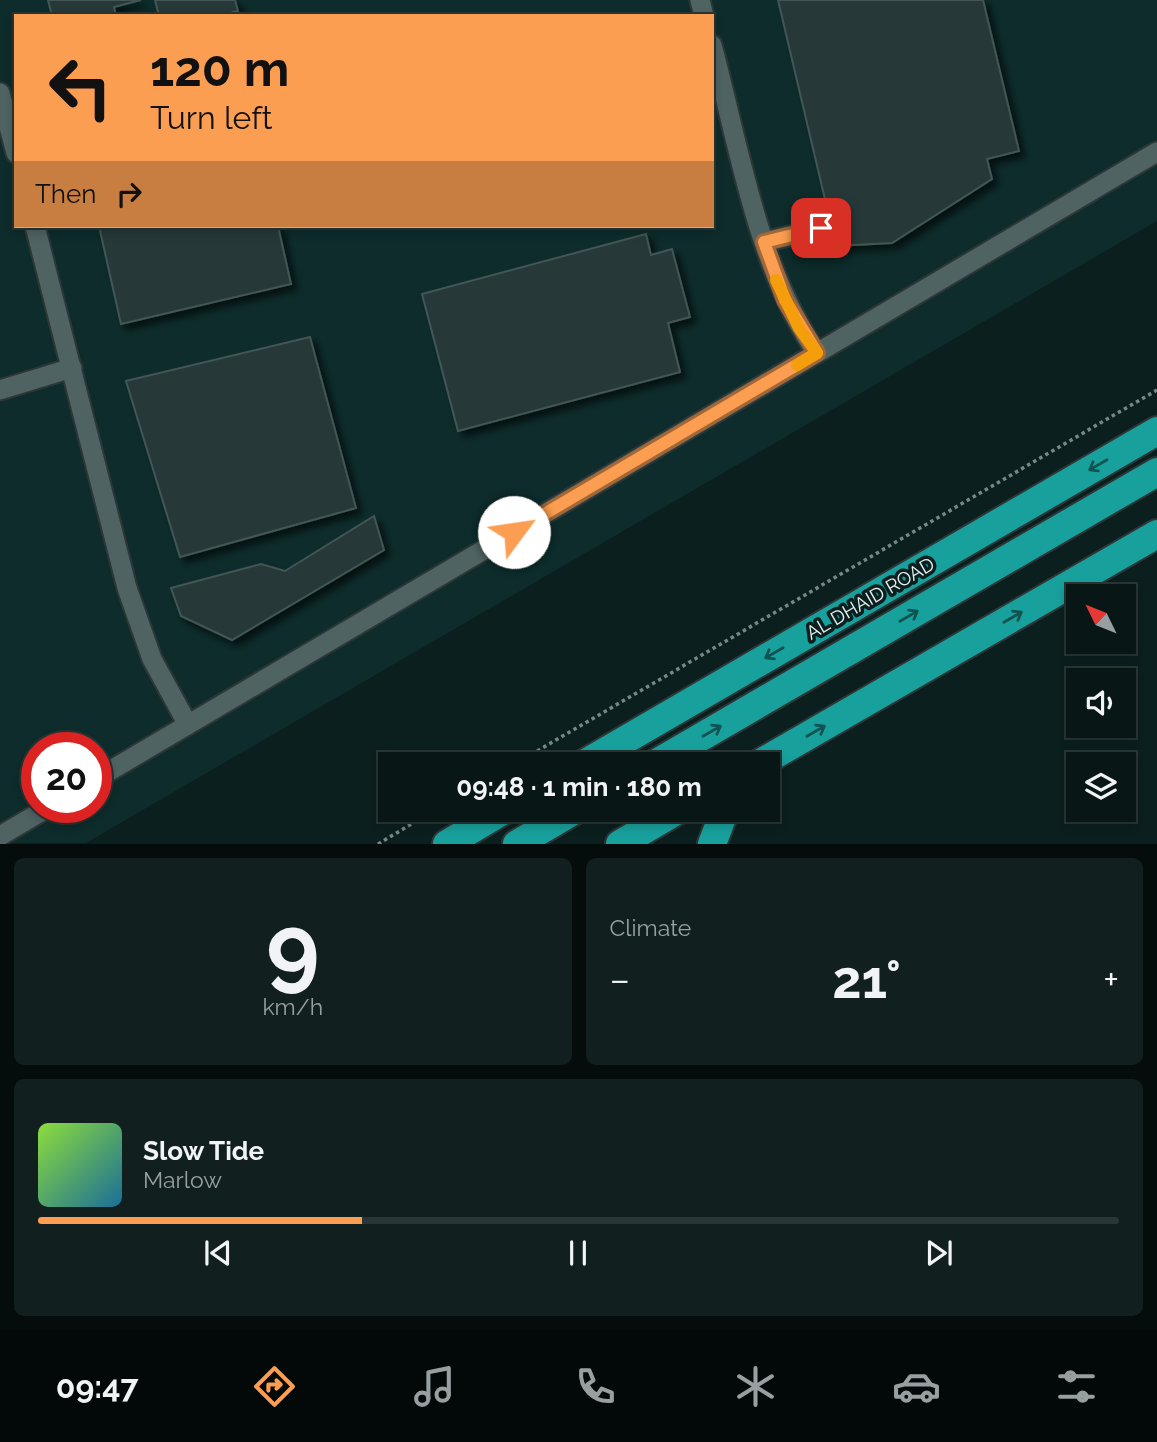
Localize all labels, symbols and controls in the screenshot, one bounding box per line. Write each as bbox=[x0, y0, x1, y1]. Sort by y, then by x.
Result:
text: 120 m bbox=[150, 40, 289, 97]
icon: left bbox=[35, 42, 126, 133]
text: Turn left bbox=[150, 99, 272, 136]
icon: right bbox=[110, 175, 148, 213]
text: Then bbox=[35, 179, 96, 209]
pin bbox=[791, 198, 851, 258]
icon: arrive bbox=[802, 209, 840, 247]
one-way arrow bbox=[1088, 459, 1109, 472]
position arrow bbox=[477, 495, 551, 569]
street label: AL DHAID ROAD bbox=[802, 552, 938, 644]
north arrow bbox=[1066, 584, 1136, 654]
map controls bbox=[1066, 584, 1136, 822]
one-way arrow bbox=[898, 609, 918, 623]
one-way arrow bbox=[1003, 610, 1023, 624]
one-way arrow bbox=[765, 646, 785, 660]
button: sound bbox=[1066, 668, 1136, 738]
one-way arrow bbox=[702, 723, 722, 737]
one-way arrow bbox=[806, 724, 826, 738]
speed limit sign: 20 bbox=[21, 732, 112, 823]
button: layers bbox=[1066, 752, 1136, 822]
text: 09:48 · 1 min · 180 m bbox=[456, 772, 702, 802]
text: 9 bbox=[266, 894, 320, 1001]
text: Climate bbox=[610, 914, 691, 941]
text: 21° bbox=[832, 949, 901, 1010]
text: − bbox=[610, 957, 630, 1002]
text: + bbox=[1103, 957, 1119, 1002]
text: km/h bbox=[262, 993, 323, 1020]
text: Slow Tide bbox=[143, 1136, 264, 1166]
text: Marlow bbox=[143, 1166, 222, 1193]
icon: previous bbox=[199, 1234, 237, 1272]
icon: pause bbox=[559, 1234, 597, 1272]
icon: next bbox=[920, 1234, 958, 1272]
icon: directions bbox=[250, 1362, 299, 1411]
icon: music bbox=[410, 1362, 459, 1411]
icon: phone bbox=[571, 1362, 620, 1411]
icon: climate bbox=[731, 1362, 780, 1411]
icon: car bbox=[892, 1362, 941, 1411]
icon: filters bbox=[1052, 1362, 1101, 1411]
text: 09:47 bbox=[56, 1368, 138, 1405]

